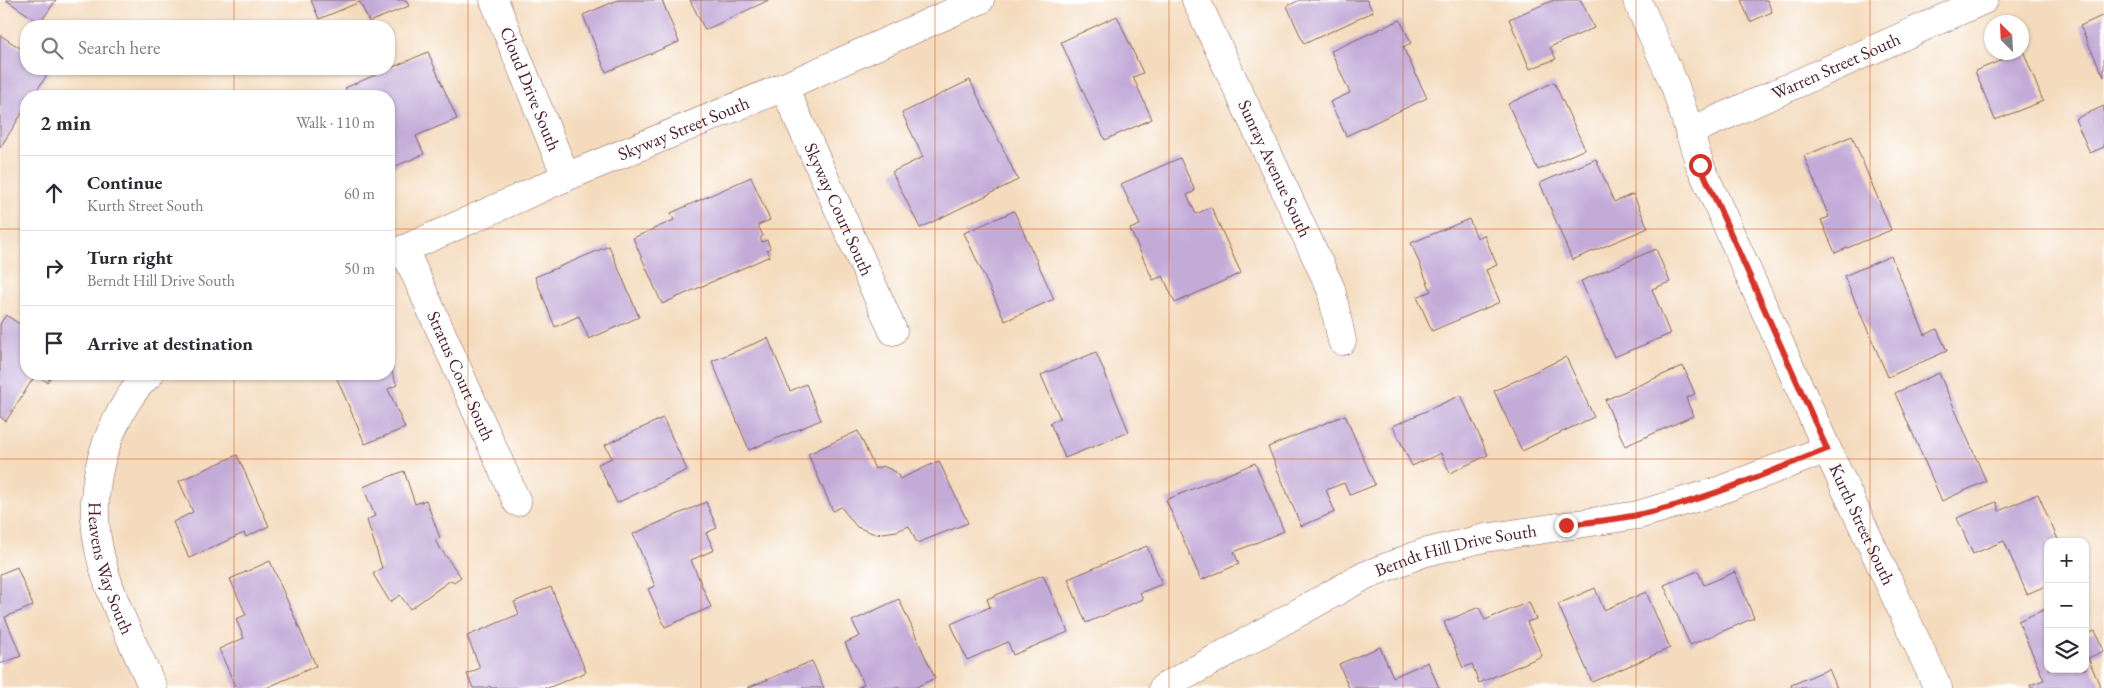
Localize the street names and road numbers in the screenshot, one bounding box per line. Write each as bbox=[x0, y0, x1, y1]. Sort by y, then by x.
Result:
street label: Cloud Drive South bbox=[495, 23, 566, 154]
street label: Warren Street South bbox=[1768, 27, 1904, 105]
street label: Skyway Street South bbox=[614, 91, 753, 165]
street label: Sunray Avenue South bbox=[1233, 96, 1317, 241]
street label: Skyway Court South bbox=[799, 139, 879, 279]
street label: Stratus Court South bbox=[422, 307, 500, 444]
street label: Kurth Street South bbox=[1824, 460, 1900, 588]
street label: Heavens Way South bbox=[84, 502, 139, 638]
street label: Berndt Hill Drive South bbox=[1371, 518, 1538, 582]

